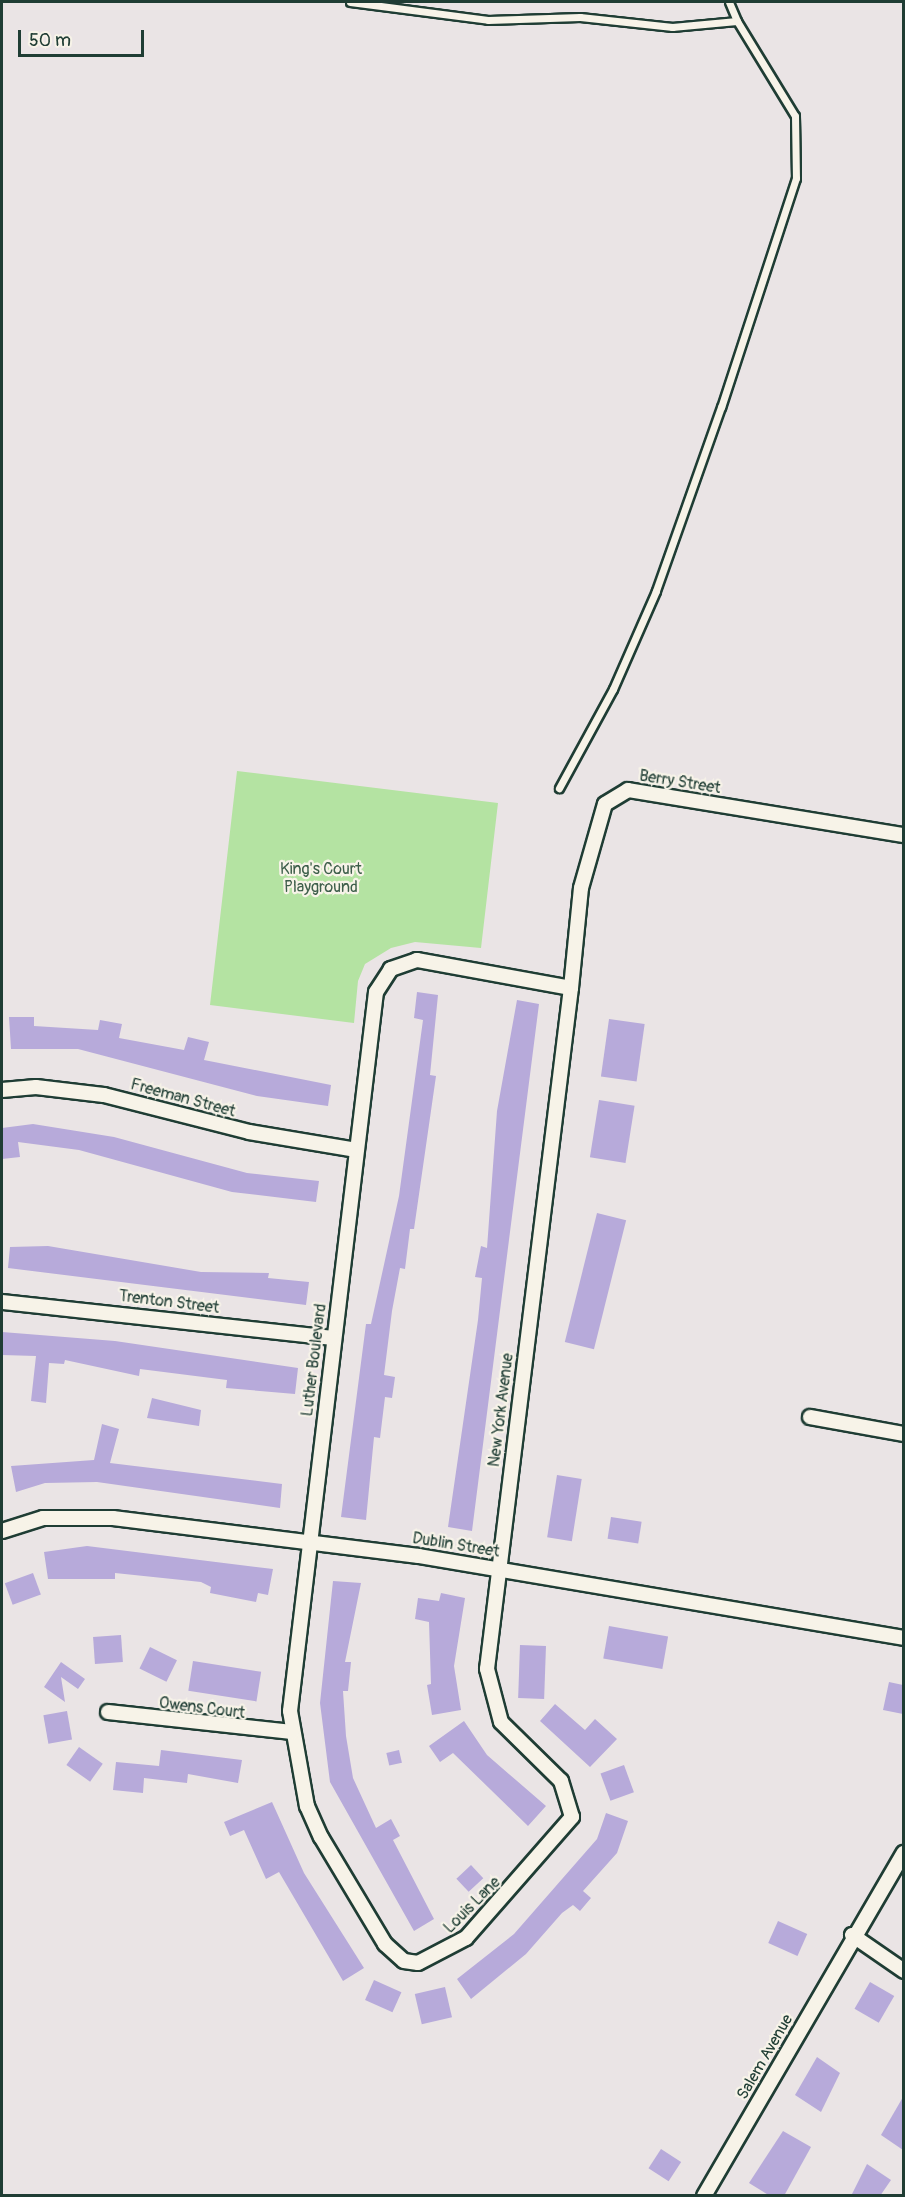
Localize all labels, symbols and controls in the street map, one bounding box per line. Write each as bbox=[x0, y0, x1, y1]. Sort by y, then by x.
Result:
scale bar bbox=[21, 18, 147, 56]
text: 50 m bbox=[29, 29, 71, 52]
street label: Berry Street bbox=[638, 766, 722, 798]
park label: King's Court Playground bbox=[280, 859, 362, 897]
street label: Freeman Street bbox=[128, 1075, 238, 1121]
street label: Trenton Street bbox=[118, 1286, 220, 1318]
street label: Luther Boulevard bbox=[298, 1303, 330, 1417]
street label: New York Avenue bbox=[484, 1352, 518, 1468]
street label: Dublin Street bbox=[411, 1529, 501, 1561]
street label: Owens Court bbox=[158, 1693, 246, 1723]
street label: Louis Lane bbox=[440, 1873, 504, 1937]
street label: Salem Avenue bbox=[733, 2011, 797, 2103]

